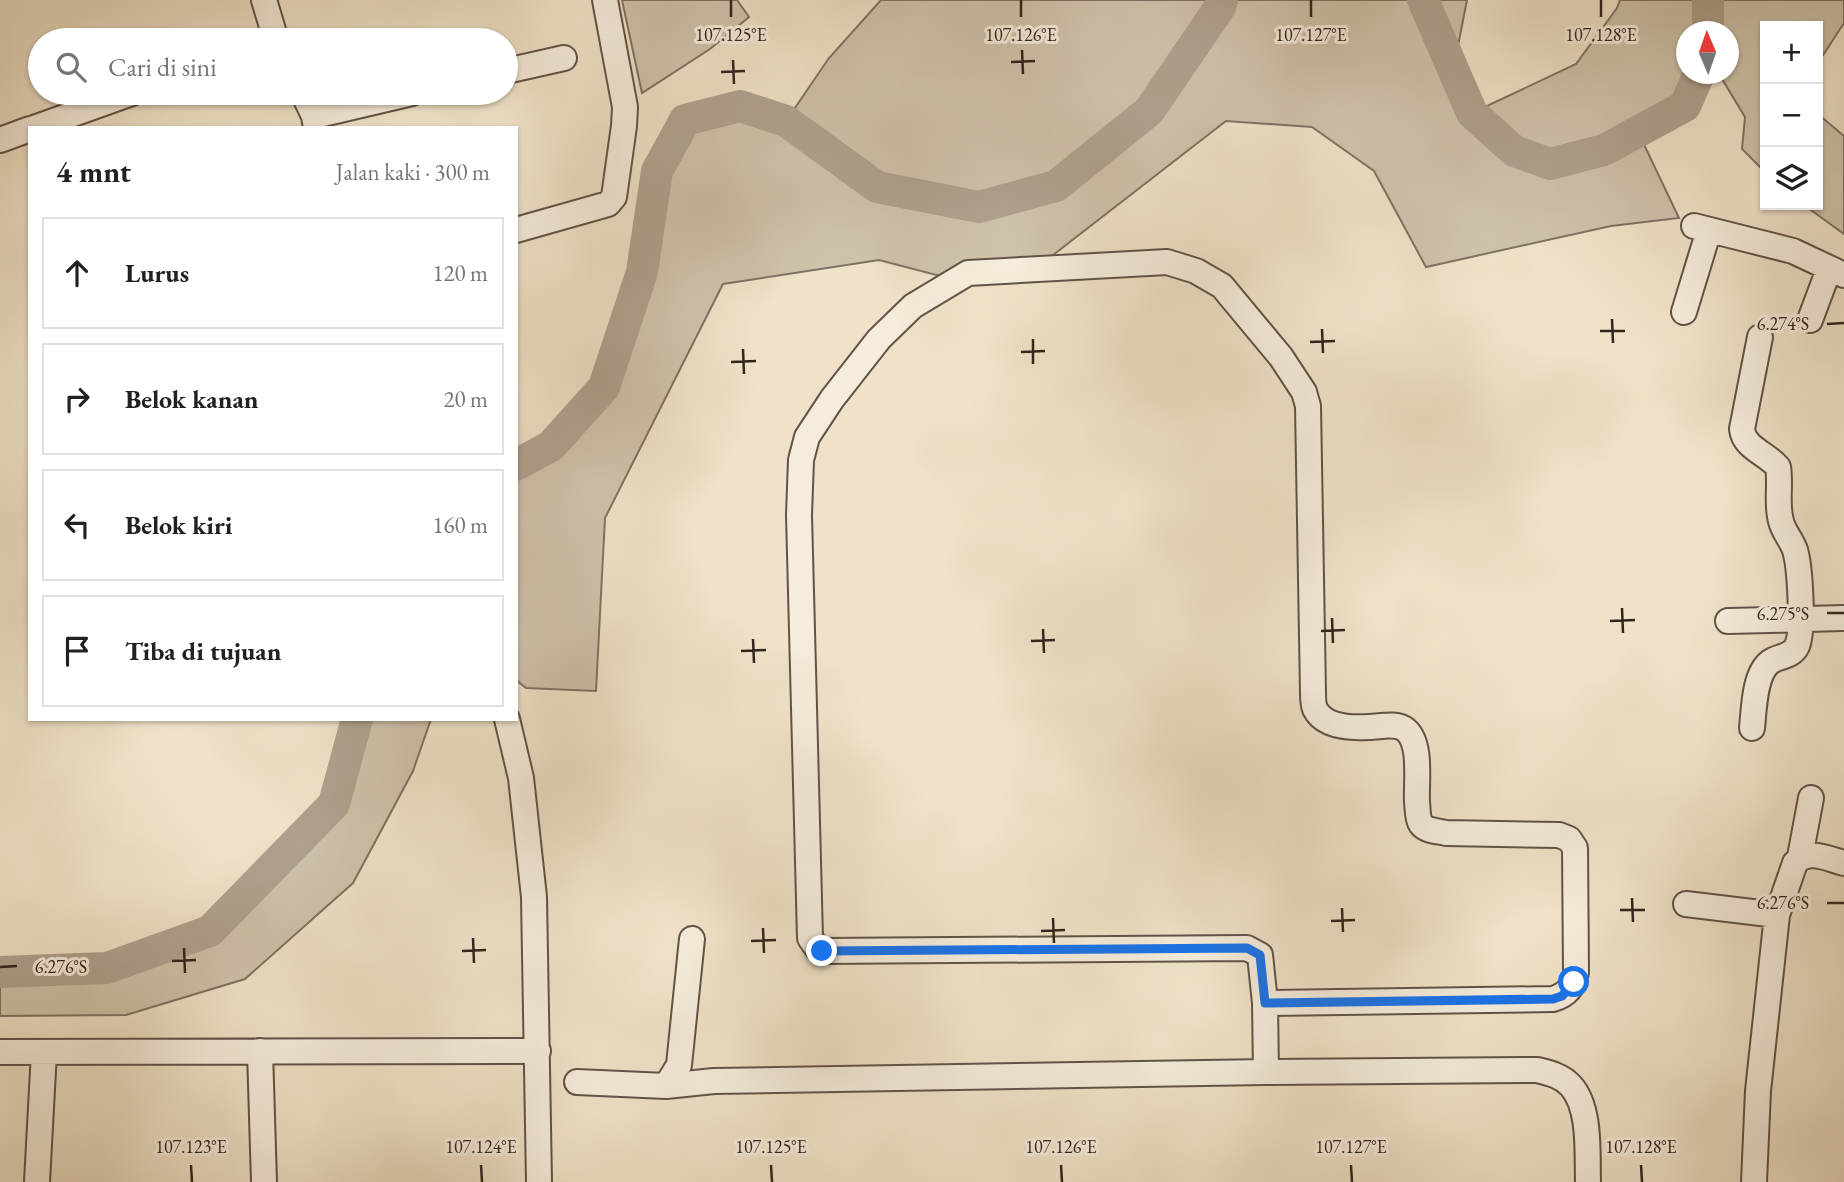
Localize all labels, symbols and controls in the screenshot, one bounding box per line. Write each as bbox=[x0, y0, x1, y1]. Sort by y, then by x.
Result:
north arrow bbox=[1676, 21, 1739, 84]
map controls bbox=[1760, 21, 1823, 210]
button: + bbox=[1760, 21, 1823, 84]
text: 107.125°E bbox=[695, 23, 767, 46]
text: 107.126°E bbox=[985, 23, 1057, 46]
text: 107.127°E bbox=[1275, 23, 1347, 46]
text: 107.128°E bbox=[1565, 23, 1637, 46]
search box bbox=[28, 28, 518, 105]
icon: search bbox=[52, 48, 90, 86]
text: Cari di sini bbox=[108, 50, 217, 84]
button: − bbox=[1760, 84, 1823, 147]
button: layers bbox=[1760, 147, 1823, 210]
text: 4 mnt bbox=[56, 152, 131, 191]
text: Jalan kaki · 300 m bbox=[336, 157, 490, 187]
icon: ahead bbox=[58, 254, 96, 292]
text: Lurus bbox=[125, 256, 189, 290]
text: 120 m bbox=[432, 258, 488, 288]
text: 6.274°S bbox=[1757, 312, 1809, 335]
icon: right bbox=[58, 380, 96, 418]
text: Belok kanan bbox=[125, 382, 259, 416]
text: 20 m bbox=[443, 384, 488, 414]
icon: left bbox=[58, 506, 96, 544]
text: Belok kiri bbox=[125, 508, 232, 542]
text: 160 m bbox=[432, 510, 488, 540]
text: 6.275°S bbox=[1757, 602, 1809, 625]
icon: arrive bbox=[58, 632, 96, 670]
text: Tiba di tujuan bbox=[125, 634, 281, 668]
text: 6.276°S bbox=[1757, 891, 1809, 914]
route end bbox=[806, 935, 837, 966]
text: 6.276°S bbox=[35, 955, 87, 978]
route start bbox=[1558, 966, 1589, 997]
text: 107.123°E bbox=[155, 1135, 227, 1158]
text: 107.124°E bbox=[445, 1135, 517, 1158]
text: 107.125°E bbox=[735, 1135, 807, 1158]
text: 107.126°E bbox=[1025, 1135, 1097, 1158]
text: 107.127°E bbox=[1315, 1135, 1387, 1158]
text: 107.128°E bbox=[1605, 1135, 1677, 1158]

